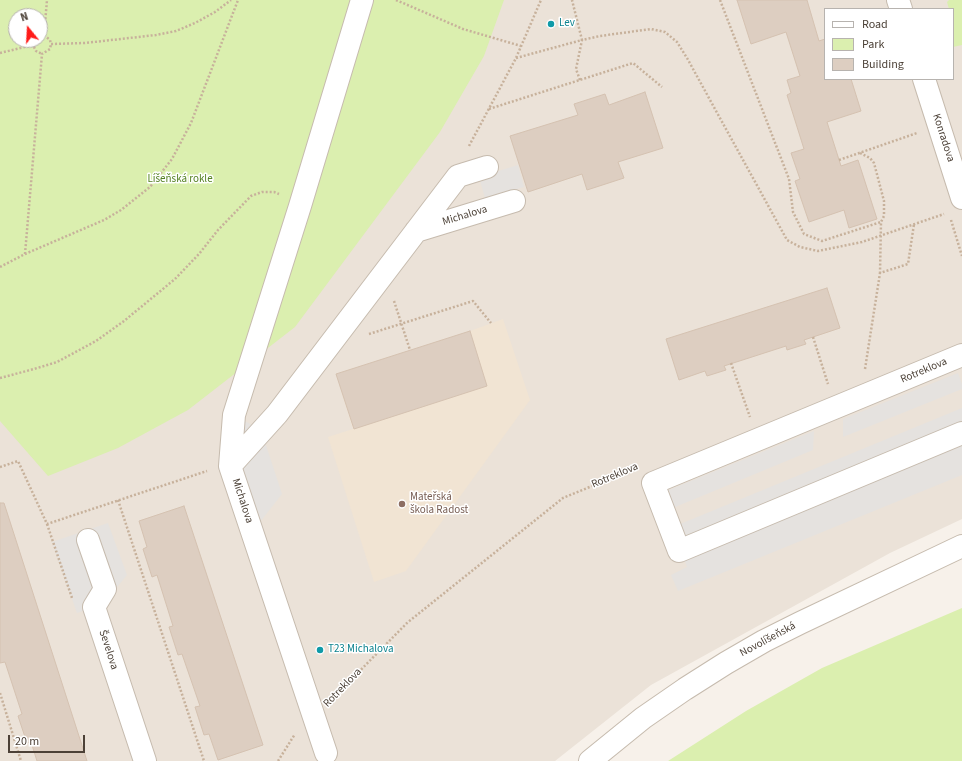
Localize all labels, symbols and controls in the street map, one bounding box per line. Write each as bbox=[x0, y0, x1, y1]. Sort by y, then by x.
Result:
north arrow bbox=[8, 8, 48, 48]
legend bbox=[824, 8, 954, 80]
text: N bbox=[19, 9, 30, 25]
text: Road bbox=[862, 16, 888, 33]
place label: Lev bbox=[559, 17, 575, 31]
marker: Lev bbox=[546, 19, 556, 29]
text: Park bbox=[862, 36, 884, 53]
text: Building bbox=[862, 56, 904, 73]
street label: Konradova bbox=[929, 112, 957, 164]
park label: Líšeňská rokle bbox=[147, 173, 213, 187]
street label: Michalova bbox=[441, 203, 489, 229]
street label: Rotreklova bbox=[899, 355, 949, 387]
street label: Rotreklova bbox=[590, 460, 640, 492]
street label: Michalova bbox=[229, 477, 255, 525]
place label: Mateřská škola Radost bbox=[410, 491, 468, 517]
marker: Mateřská škola Radost bbox=[397, 499, 407, 509]
street label: Novolíšeňská bbox=[738, 620, 798, 660]
street label: Ševelova bbox=[95, 628, 121, 672]
place label: T23 Michalova bbox=[328, 643, 393, 657]
marker: T23 Michalova bbox=[315, 645, 325, 655]
street label: Rotreklova bbox=[321, 666, 365, 710]
scale bar bbox=[10, 727, 87, 753]
text: 20 m bbox=[15, 733, 39, 750]

